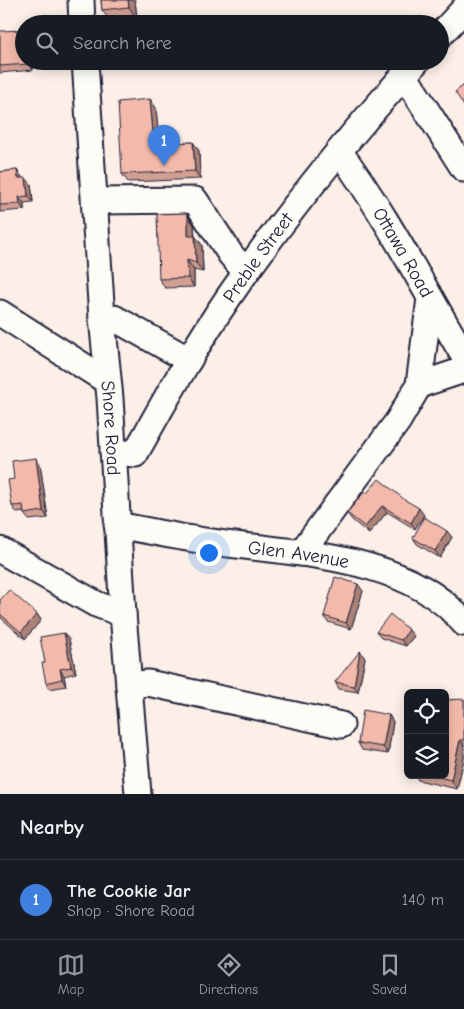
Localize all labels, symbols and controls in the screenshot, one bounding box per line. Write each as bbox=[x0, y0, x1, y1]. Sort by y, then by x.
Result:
search box bbox=[15, 15, 449, 70]
icon: search bbox=[33, 29, 61, 57]
text: Search here bbox=[73, 32, 172, 54]
pin: 1 bbox=[148, 125, 180, 166]
street label: Ottawa Road bbox=[368, 203, 438, 301]
street label: Preble Street bbox=[218, 208, 298, 307]
street label: Shore Road bbox=[96, 380, 125, 476]
street label: Glen Avenue bbox=[247, 537, 351, 573]
your location bbox=[196, 540, 222, 566]
map controls bbox=[404, 689, 449, 779]
button: locate bbox=[404, 689, 449, 734]
button: layers bbox=[404, 734, 449, 779]
text: Nearby bbox=[20, 815, 84, 839]
text: The Cookie Jar bbox=[67, 880, 190, 902]
text: 1 bbox=[33, 891, 39, 909]
text: 140 m bbox=[402, 891, 444, 909]
text: Shop · Shore Road bbox=[67, 902, 195, 920]
tab: Map bbox=[57, 951, 85, 998]
tab: Directions bbox=[199, 951, 258, 998]
tab: Saved bbox=[372, 951, 407, 998]

